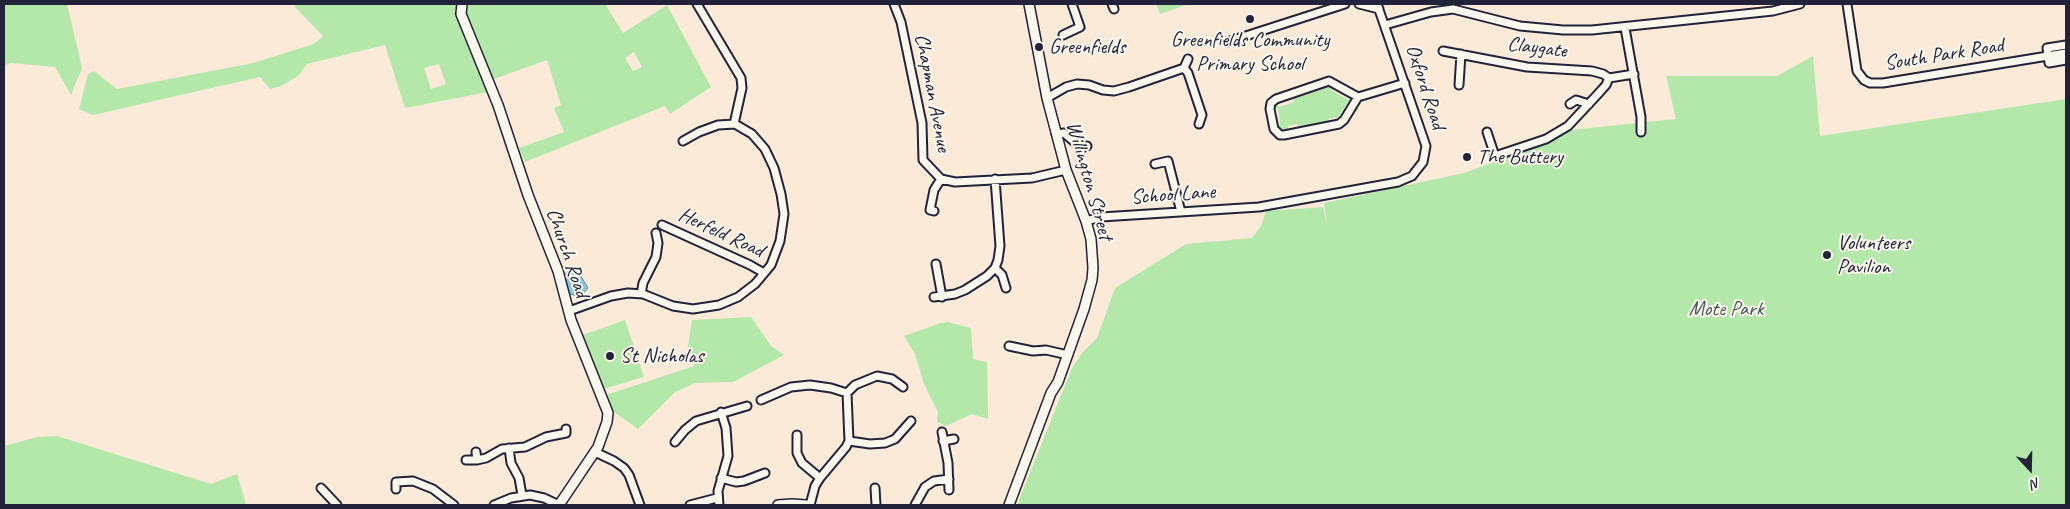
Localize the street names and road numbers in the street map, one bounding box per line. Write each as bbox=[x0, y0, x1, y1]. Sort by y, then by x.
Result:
street label: Chapman Avenue bbox=[908, 32, 956, 154]
street label: Claygate bbox=[1506, 32, 1568, 64]
street label: South Park Road bbox=[1883, 33, 2005, 77]
street label: Oxford Road bbox=[1399, 41, 1451, 133]
street label: Willington Street bbox=[1060, 119, 1118, 243]
street label: School Lane bbox=[1130, 179, 1216, 211]
street label: Herfeld Road bbox=[674, 202, 768, 264]
street label: Church Road bbox=[540, 205, 594, 301]

